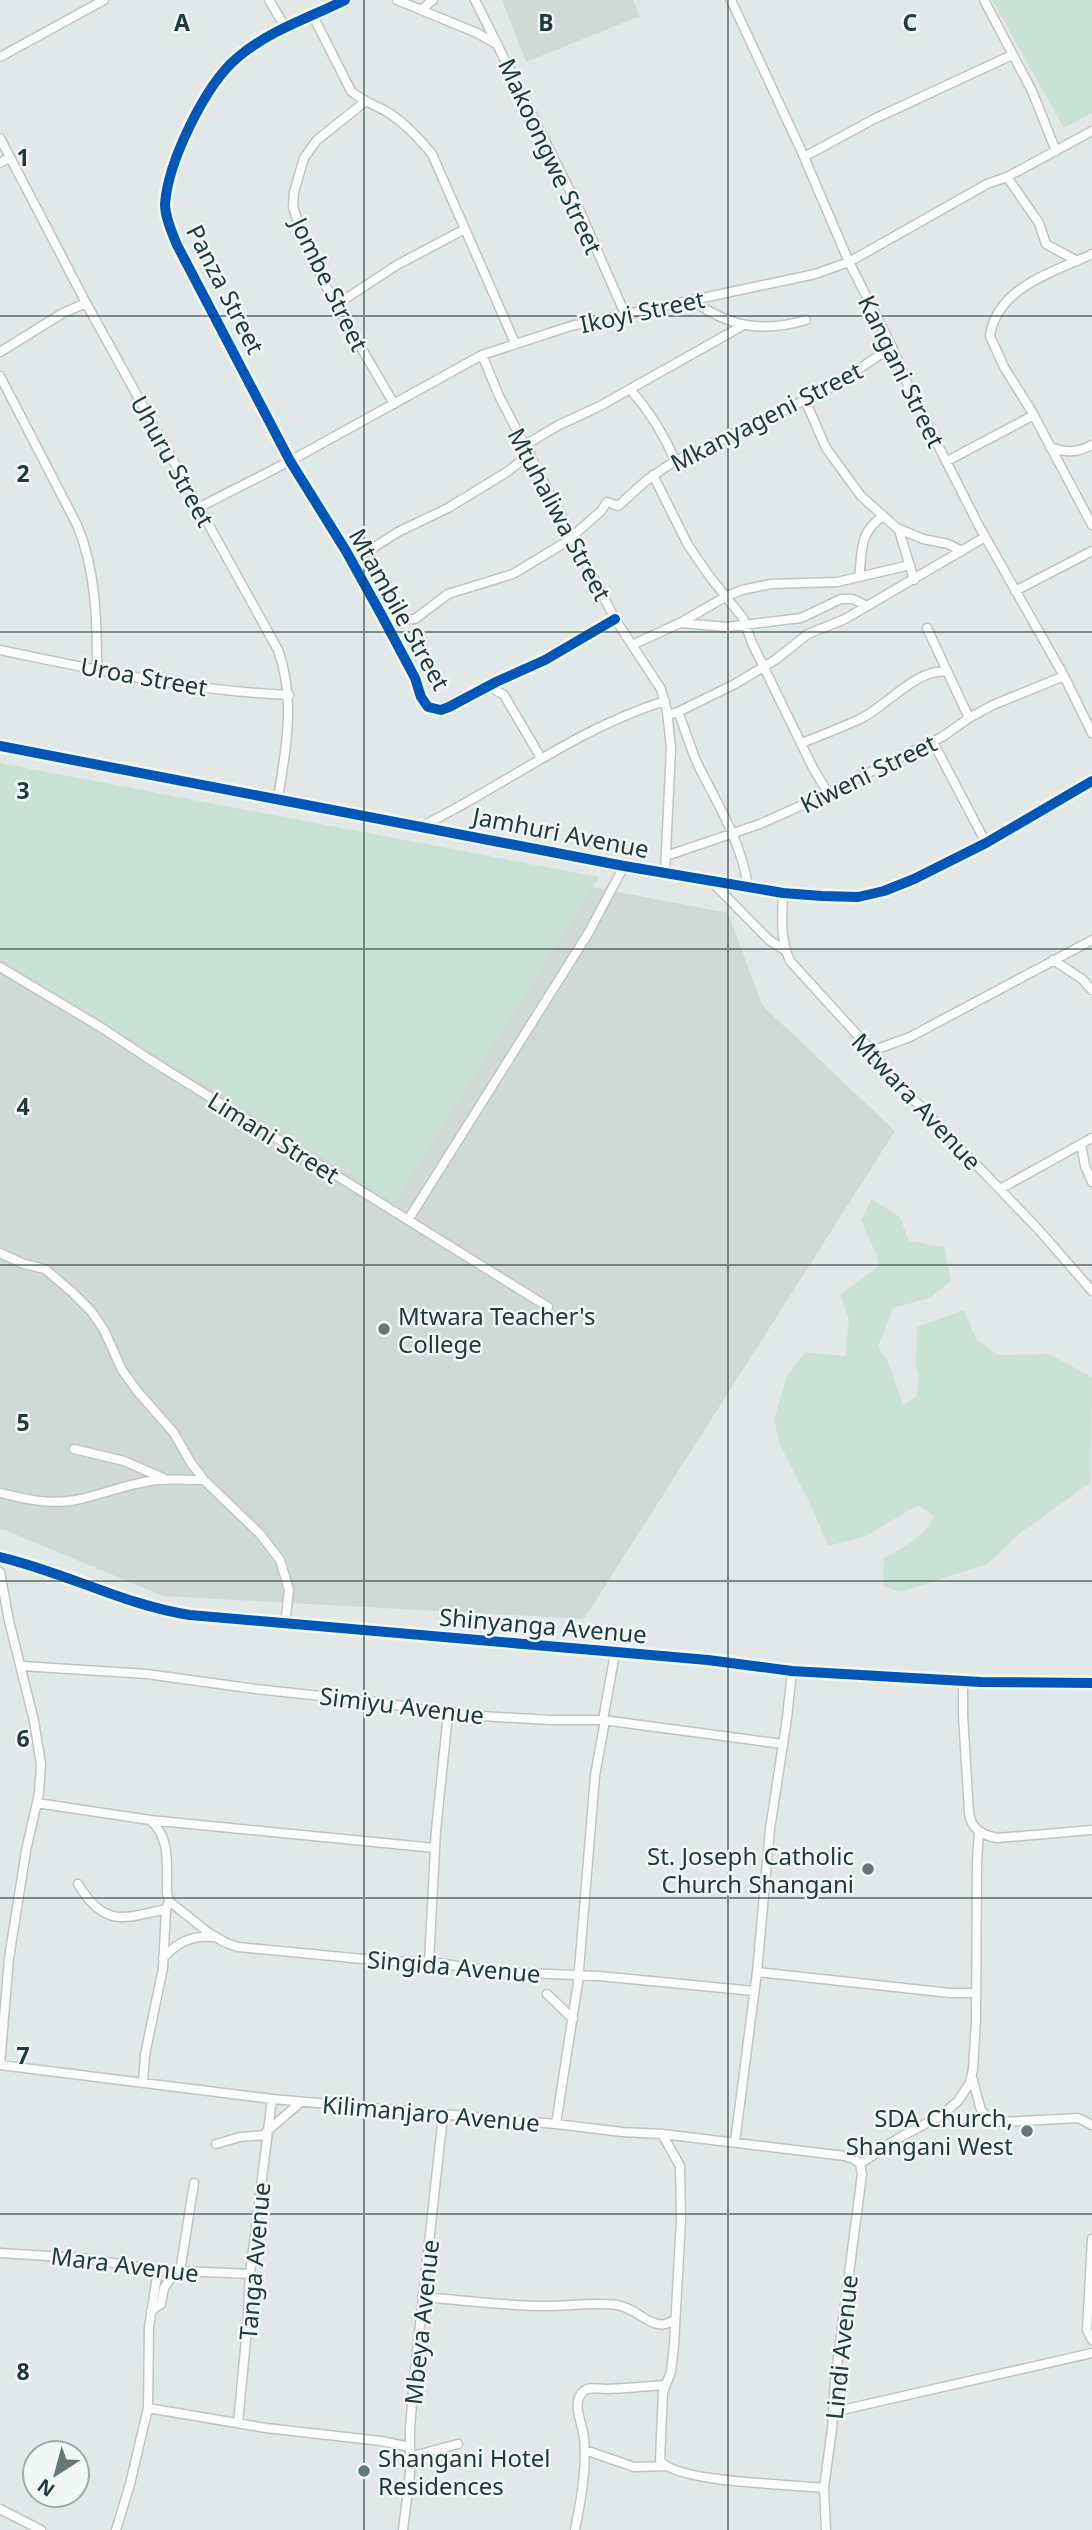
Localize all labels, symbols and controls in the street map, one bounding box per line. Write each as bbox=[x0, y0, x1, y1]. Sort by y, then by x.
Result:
text: A bbox=[174, 6, 190, 38]
text: B bbox=[538, 6, 554, 38]
text: C bbox=[903, 6, 918, 38]
street label: Makoongwe Street bbox=[491, 53, 611, 259]
text: 1 bbox=[16, 141, 30, 173]
street label: Jombe Street bbox=[282, 210, 377, 357]
street label: Panza Street bbox=[179, 219, 273, 360]
street label: Ikoyi Street bbox=[577, 282, 708, 340]
street label: Kangani Street bbox=[851, 289, 953, 453]
street label: Mkanyageni Street bbox=[664, 353, 868, 479]
street label: Uhuru Street bbox=[123, 390, 223, 533]
street label: Mtuhaliwa Street bbox=[500, 422, 620, 607]
text: 2 bbox=[16, 457, 30, 489]
street label: Mtambile Street bbox=[342, 522, 458, 696]
street label: Uroa Street bbox=[78, 649, 210, 703]
street label: Kiweni Street bbox=[794, 726, 942, 820]
text: 3 bbox=[16, 774, 30, 806]
street label: Jamhuri Avenue bbox=[468, 798, 652, 865]
street label: Mtwara Avenue bbox=[845, 1025, 989, 1177]
street label: Limani Street bbox=[202, 1084, 346, 1191]
text: 4 bbox=[16, 1090, 30, 1122]
place label: Mtwara Teacher's College bbox=[398, 1299, 596, 1360]
marker: Mtwara Teacher's College bbox=[376, 1321, 392, 1337]
text: 5 bbox=[16, 1406, 30, 1438]
street label: Shinyanga Avenue bbox=[438, 1599, 648, 1651]
street label: Simiyu Avenue bbox=[318, 1679, 486, 1731]
text: 6 bbox=[16, 1722, 30, 1754]
place label: St. Joseph Catholic Church Shangani bbox=[647, 1839, 854, 1900]
marker: St. Joseph Catholic Church Shangani bbox=[860, 1861, 876, 1877]
street label: Singida Avenue bbox=[366, 1942, 542, 1990]
text: 7 bbox=[16, 2039, 30, 2071]
street label: Kilimanjaro Avenue bbox=[321, 2087, 541, 2139]
place label: SDA Church, Shangani West bbox=[846, 2101, 1013, 2162]
marker: SDA Church, Shangani West bbox=[1019, 2123, 1035, 2139]
street label: Tanga Avenue bbox=[231, 2181, 277, 2341]
street label: Mbeya Avenue bbox=[396, 2238, 446, 2406]
street label: Mara Avenue bbox=[49, 2239, 201, 2289]
street label: Lindi Avenue bbox=[817, 2273, 865, 2421]
text: 8 bbox=[16, 2355, 30, 2387]
north arrow bbox=[21, 2439, 91, 2509]
place label: Shangani Hotel Residences bbox=[378, 2441, 551, 2502]
marker: Shangani Hotel Residences bbox=[356, 2463, 372, 2479]
text: N bbox=[32, 2473, 60, 2503]

